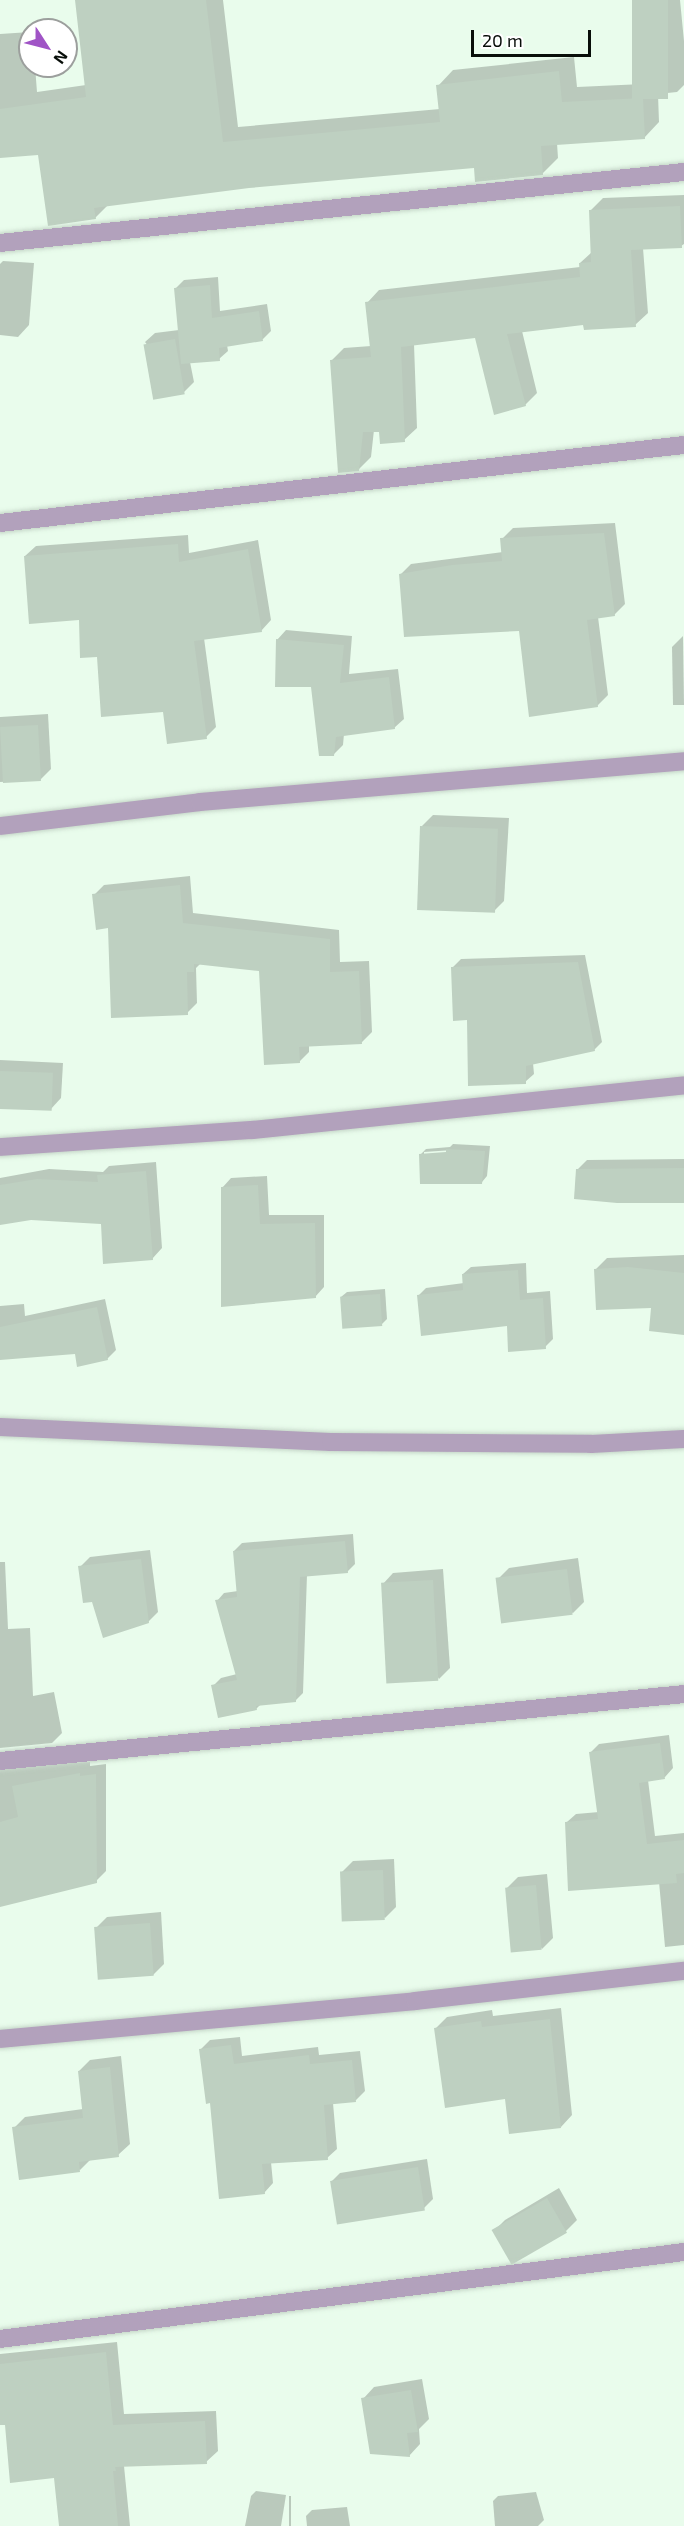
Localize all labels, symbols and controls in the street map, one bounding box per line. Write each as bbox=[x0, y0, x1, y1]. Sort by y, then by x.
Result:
north arrow bbox=[18, 18, 78, 78]
scale bar bbox=[474, 18, 594, 56]
text: 20 m bbox=[482, 29, 523, 51]
text: N bbox=[50, 47, 72, 68]

